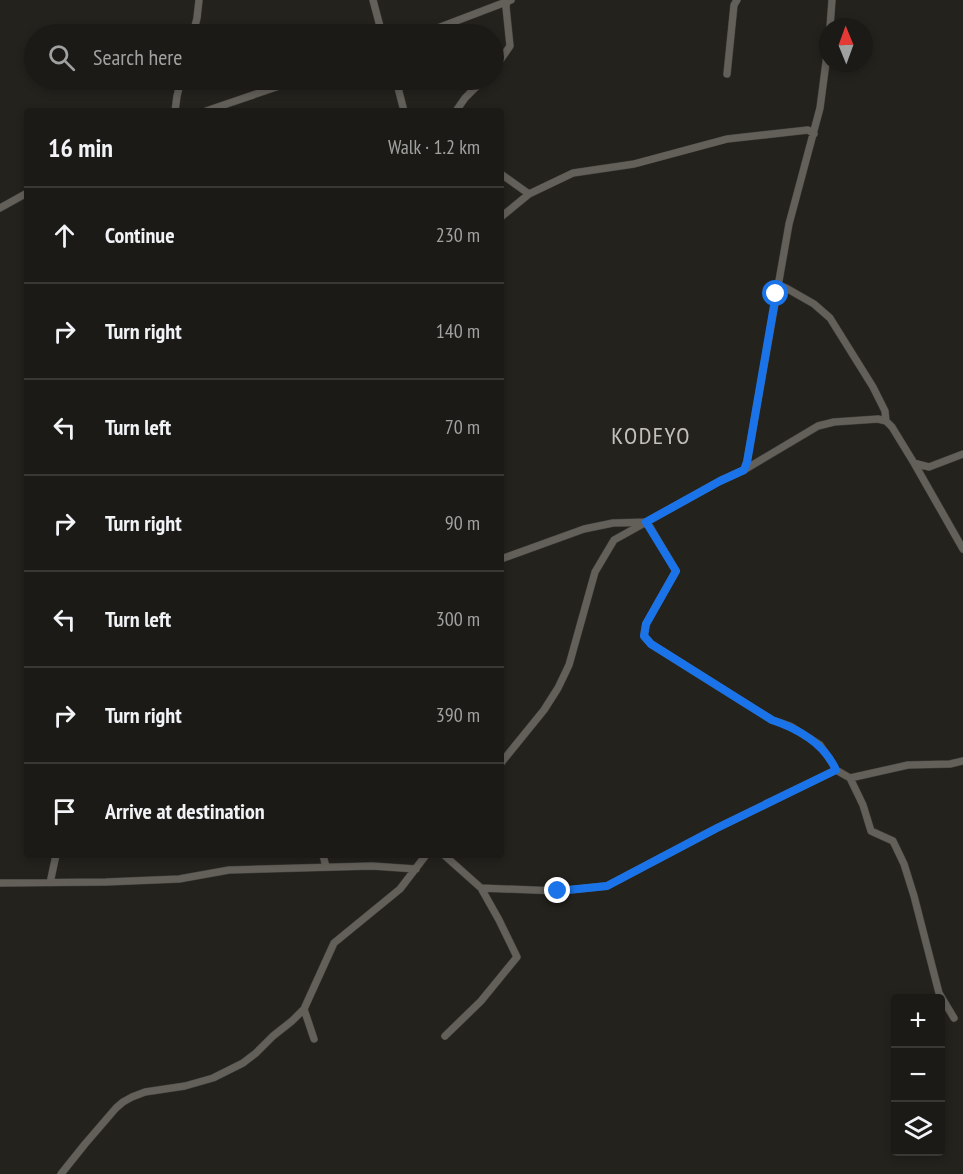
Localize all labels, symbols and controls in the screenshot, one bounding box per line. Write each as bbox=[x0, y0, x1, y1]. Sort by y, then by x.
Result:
north arrow bbox=[819, 18, 873, 72]
search box bbox=[24, 24, 504, 90]
icon: search bbox=[45, 41, 78, 74]
text: Search here bbox=[93, 43, 182, 71]
text: 16 min bbox=[48, 131, 113, 164]
text: Walk · 1.2 km bbox=[388, 134, 480, 160]
icon: ahead bbox=[48, 219, 81, 252]
text: Continue bbox=[105, 221, 175, 249]
text: 230 m bbox=[436, 222, 480, 248]
route start bbox=[762, 280, 788, 306]
icon: right bbox=[48, 315, 81, 348]
text: Turn right bbox=[105, 317, 182, 345]
text: 140 m bbox=[436, 318, 480, 344]
icon: left bbox=[48, 411, 81, 444]
text: Turn left bbox=[105, 413, 171, 441]
text: 70 m bbox=[445, 414, 480, 440]
district label: KODEYO bbox=[611, 420, 691, 451]
icon: right bbox=[48, 507, 81, 540]
text: Turn right bbox=[105, 509, 182, 537]
text: 90 m bbox=[445, 510, 480, 536]
icon: left bbox=[48, 603, 81, 636]
text: Turn left bbox=[105, 605, 171, 633]
text: 300 m bbox=[436, 606, 480, 632]
icon: right bbox=[48, 699, 81, 732]
text: Turn right bbox=[105, 701, 182, 729]
text: 390 m bbox=[436, 702, 480, 728]
icon: arrive bbox=[48, 795, 81, 828]
text: Arrive at destination bbox=[105, 797, 265, 825]
route end bbox=[544, 877, 570, 903]
map controls bbox=[891, 994, 945, 1156]
button: + bbox=[891, 994, 945, 1048]
button: − bbox=[891, 1048, 945, 1102]
button: layers bbox=[891, 1102, 945, 1156]

